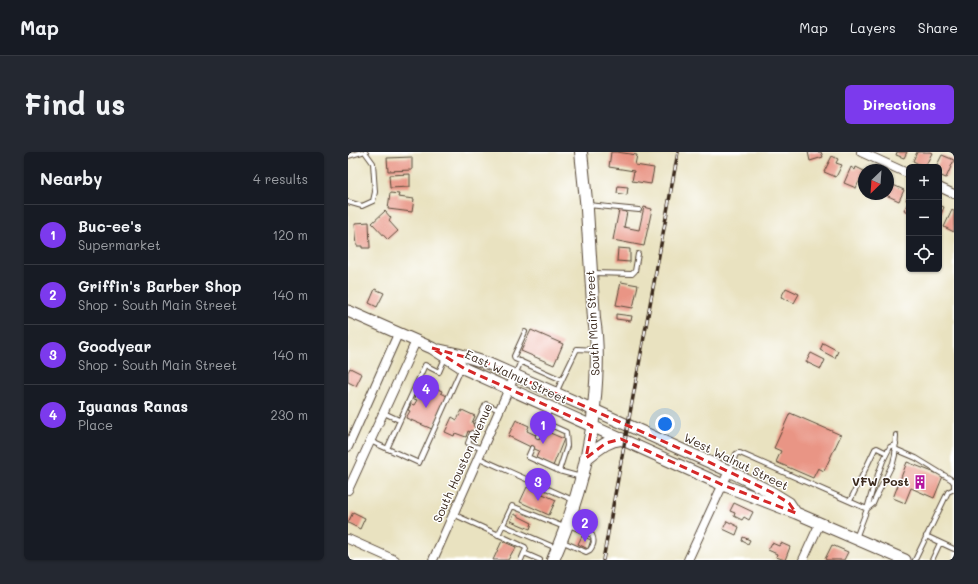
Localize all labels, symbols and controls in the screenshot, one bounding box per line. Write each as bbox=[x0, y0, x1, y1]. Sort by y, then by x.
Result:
text: Map bbox=[20, 15, 59, 40]
text: Map bbox=[799, 18, 828, 37]
text: Layers bbox=[850, 18, 896, 37]
text: Share bbox=[918, 18, 958, 37]
button: Directions bbox=[845, 85, 954, 124]
text: Find us bbox=[24, 86, 125, 122]
north arrow bbox=[858, 164, 894, 200]
map controls bbox=[906, 164, 942, 272]
button: + bbox=[906, 164, 942, 200]
text: Nearby bbox=[40, 167, 102, 189]
text: 4 results bbox=[253, 170, 308, 187]
button: − bbox=[906, 200, 942, 236]
text: Buc-ee's bbox=[78, 216, 141, 236]
text: 1 bbox=[50, 226, 56, 243]
text: 120 m bbox=[272, 226, 308, 243]
text: Supermarket bbox=[78, 236, 161, 253]
button: locate bbox=[906, 236, 942, 272]
street label: South Main Street bbox=[581, 270, 603, 376]
text: Griffin's Barber Shop bbox=[78, 276, 241, 296]
text: 2 bbox=[49, 286, 57, 303]
text: 140 m bbox=[272, 286, 308, 303]
text: Shop · South Main Street bbox=[78, 296, 237, 313]
text: Goodyear bbox=[78, 336, 151, 356]
street label: East Walnut Street bbox=[463, 345, 570, 407]
text: 3 bbox=[49, 346, 57, 363]
text: 140 m bbox=[272, 346, 308, 363]
text: Shop · South Main Street bbox=[78, 356, 237, 373]
pin: 4 bbox=[413, 375, 439, 408]
text: Iguanas Ranas bbox=[78, 396, 188, 416]
street label: South Houston Avenue bbox=[429, 401, 496, 525]
text: 4 bbox=[49, 406, 57, 423]
text: 230 m bbox=[271, 406, 308, 423]
pin: 1 bbox=[530, 411, 556, 444]
your location bbox=[655, 414, 675, 434]
text: Place bbox=[78, 416, 113, 433]
street label: West Walnut Street bbox=[681, 429, 791, 493]
pin: 3 bbox=[525, 468, 551, 501]
place label: VFW Post bbox=[852, 473, 909, 489]
building icon: VFW Post bbox=[912, 474, 928, 490]
pin: 2 bbox=[572, 509, 598, 542]

